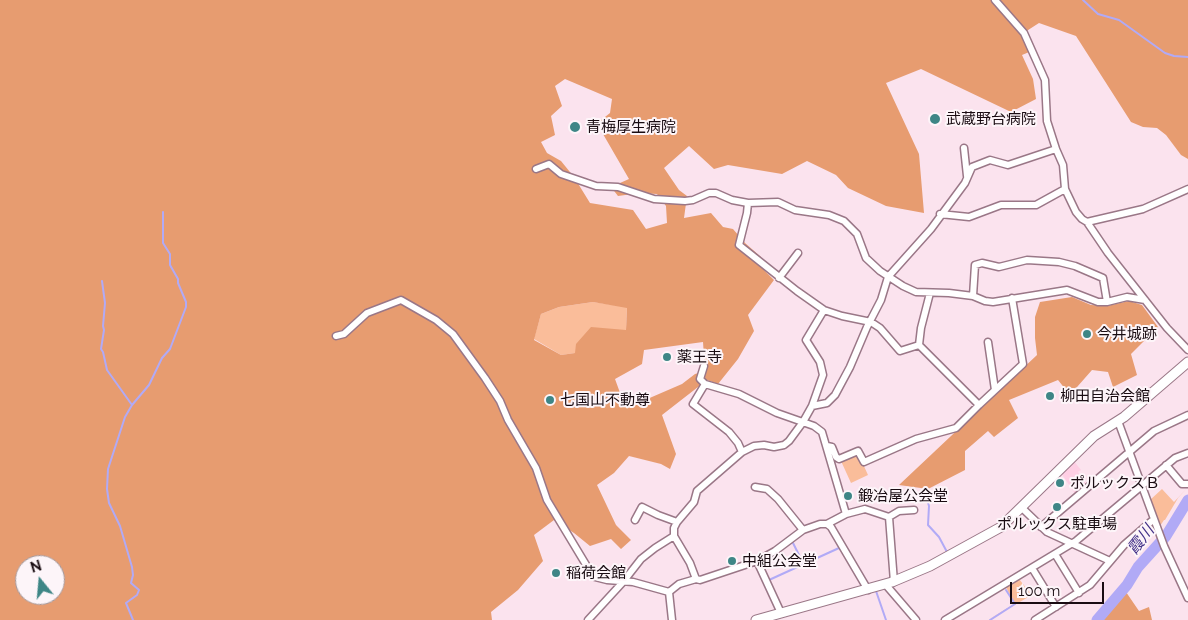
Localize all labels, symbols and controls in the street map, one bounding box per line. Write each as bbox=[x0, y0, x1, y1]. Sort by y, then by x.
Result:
place label: 武蔵野台病院 bbox=[946, 110, 1036, 128]
marker: 武蔵野台病院 bbox=[928, 112, 942, 126]
place label: 青梅厚生病院 bbox=[586, 118, 676, 136]
marker: 青梅厚生病院 bbox=[568, 120, 582, 134]
place label: 今井城跡 bbox=[1097, 325, 1157, 343]
marker: 今井城跡 bbox=[1081, 328, 1093, 340]
place label: 薬王寺 bbox=[677, 348, 722, 366]
marker: 薬王寺 bbox=[661, 351, 673, 363]
place label: 柳田自治会館 bbox=[1060, 387, 1150, 405]
marker: 柳田自治会館 bbox=[1044, 390, 1056, 402]
place label: 七国山不動尊 bbox=[560, 391, 650, 409]
marker: 七国山不動尊 bbox=[544, 394, 556, 406]
place label: ポルックスＢ bbox=[1070, 474, 1160, 492]
marker: ポルックスＢ bbox=[1054, 477, 1066, 489]
place label: 鍛冶屋公会堂 bbox=[858, 487, 948, 505]
marker: 鍛冶屋公会堂 bbox=[842, 490, 854, 502]
marker: ポルックス駐車場 bbox=[1051, 501, 1063, 513]
place label: ポルックス駐車場 bbox=[997, 515, 1117, 533]
water label: 霞川 bbox=[1124, 521, 1158, 559]
place label: 中組公会堂 bbox=[742, 552, 817, 570]
north arrow bbox=[15, 555, 65, 605]
marker: 中組公会堂 bbox=[726, 555, 738, 567]
text: N bbox=[28, 557, 43, 576]
place label: 稲荷会館 bbox=[566, 564, 626, 582]
marker: 稲荷会館 bbox=[550, 567, 562, 579]
scale bar bbox=[1013, 572, 1107, 604]
text: 100 m bbox=[1018, 582, 1060, 600]

